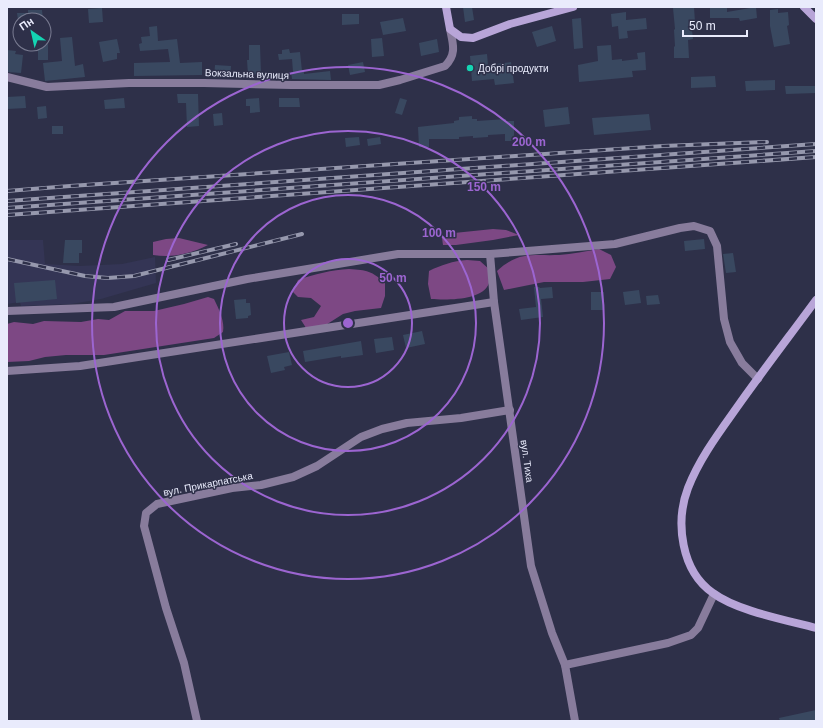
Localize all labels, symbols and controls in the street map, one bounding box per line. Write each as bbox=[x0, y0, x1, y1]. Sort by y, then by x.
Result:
north arrow bbox=[12, 12, 52, 52]
scale bar bbox=[683, 12, 747, 38]
text: Пн bbox=[17, 15, 36, 33]
text: 50 m bbox=[689, 19, 716, 33]
marker: Добрі продукти bbox=[465, 63, 475, 73]
place label: Добрі продукти bbox=[478, 63, 549, 74]
street label: Вокзальна вулиця bbox=[205, 67, 289, 81]
text: 200 m bbox=[512, 135, 546, 149]
text: 150 m bbox=[467, 180, 501, 194]
text: 100 m bbox=[422, 226, 456, 240]
text: 50 m bbox=[379, 271, 407, 285]
centre of rings bbox=[341, 316, 355, 330]
street label: вул. Тиха bbox=[519, 439, 535, 483]
street label: вул. Прикарпатська bbox=[162, 470, 254, 498]

